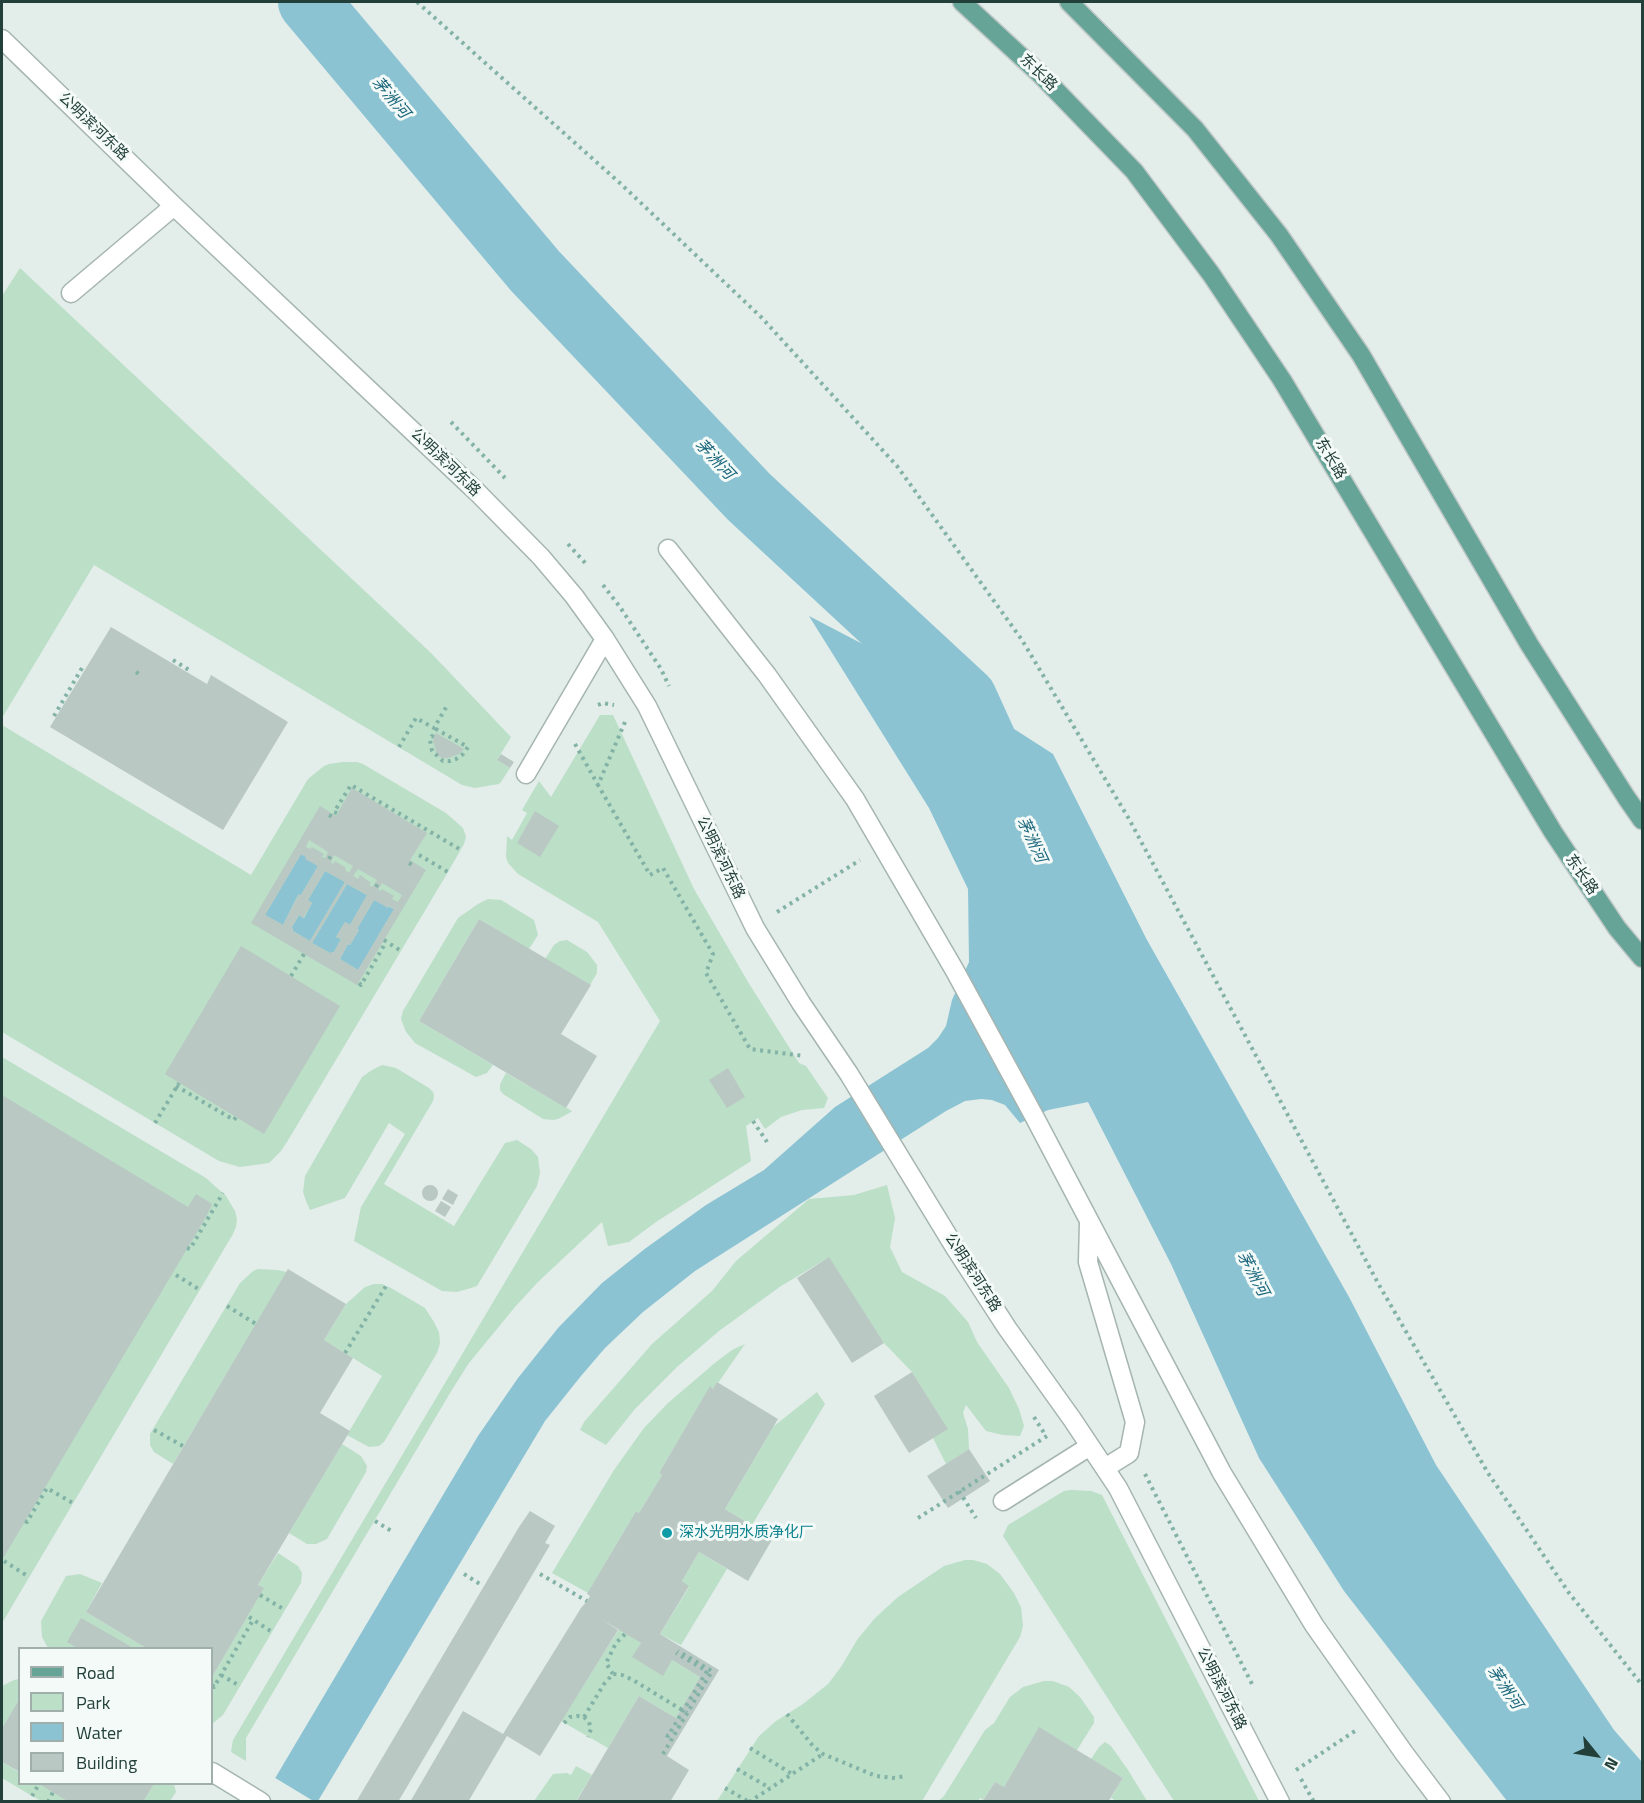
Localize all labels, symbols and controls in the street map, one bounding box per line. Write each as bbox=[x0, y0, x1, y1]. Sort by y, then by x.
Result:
street label: 东长路 bbox=[1016, 51, 1060, 95]
water label: 茅洲河 bbox=[367, 73, 413, 123]
street label: 公明滨河东路 bbox=[54, 89, 132, 165]
street label: 公明滨河东路 bbox=[406, 425, 484, 501]
street label: 东长路 bbox=[1311, 435, 1349, 483]
water label: 茅洲河 bbox=[691, 436, 737, 484]
street label: 公明滨河东路 bbox=[692, 814, 748, 902]
water label: 茅洲河 bbox=[1012, 814, 1050, 866]
street label: 东长路 bbox=[1561, 851, 1601, 899]
street label: 公明滨河东路 bbox=[940, 1230, 1004, 1316]
water label: 茅洲河 bbox=[1232, 1248, 1272, 1300]
place label: 深水光明水质净化厂 bbox=[679, 1524, 814, 1542]
marker: 深水光明水质净化厂 bbox=[660, 1526, 674, 1540]
street label: 公明滨河东路 bbox=[1193, 1645, 1249, 1733]
legend bbox=[18, 1647, 213, 1785]
text: Road bbox=[76, 1659, 115, 1686]
water label: 茅洲河 bbox=[1483, 1663, 1525, 1713]
text: Park bbox=[76, 1689, 110, 1716]
text: Water bbox=[76, 1719, 122, 1746]
north arrow bbox=[1566, 1725, 1626, 1785]
text: Building bbox=[76, 1749, 137, 1776]
text: N bbox=[1598, 1753, 1625, 1775]

